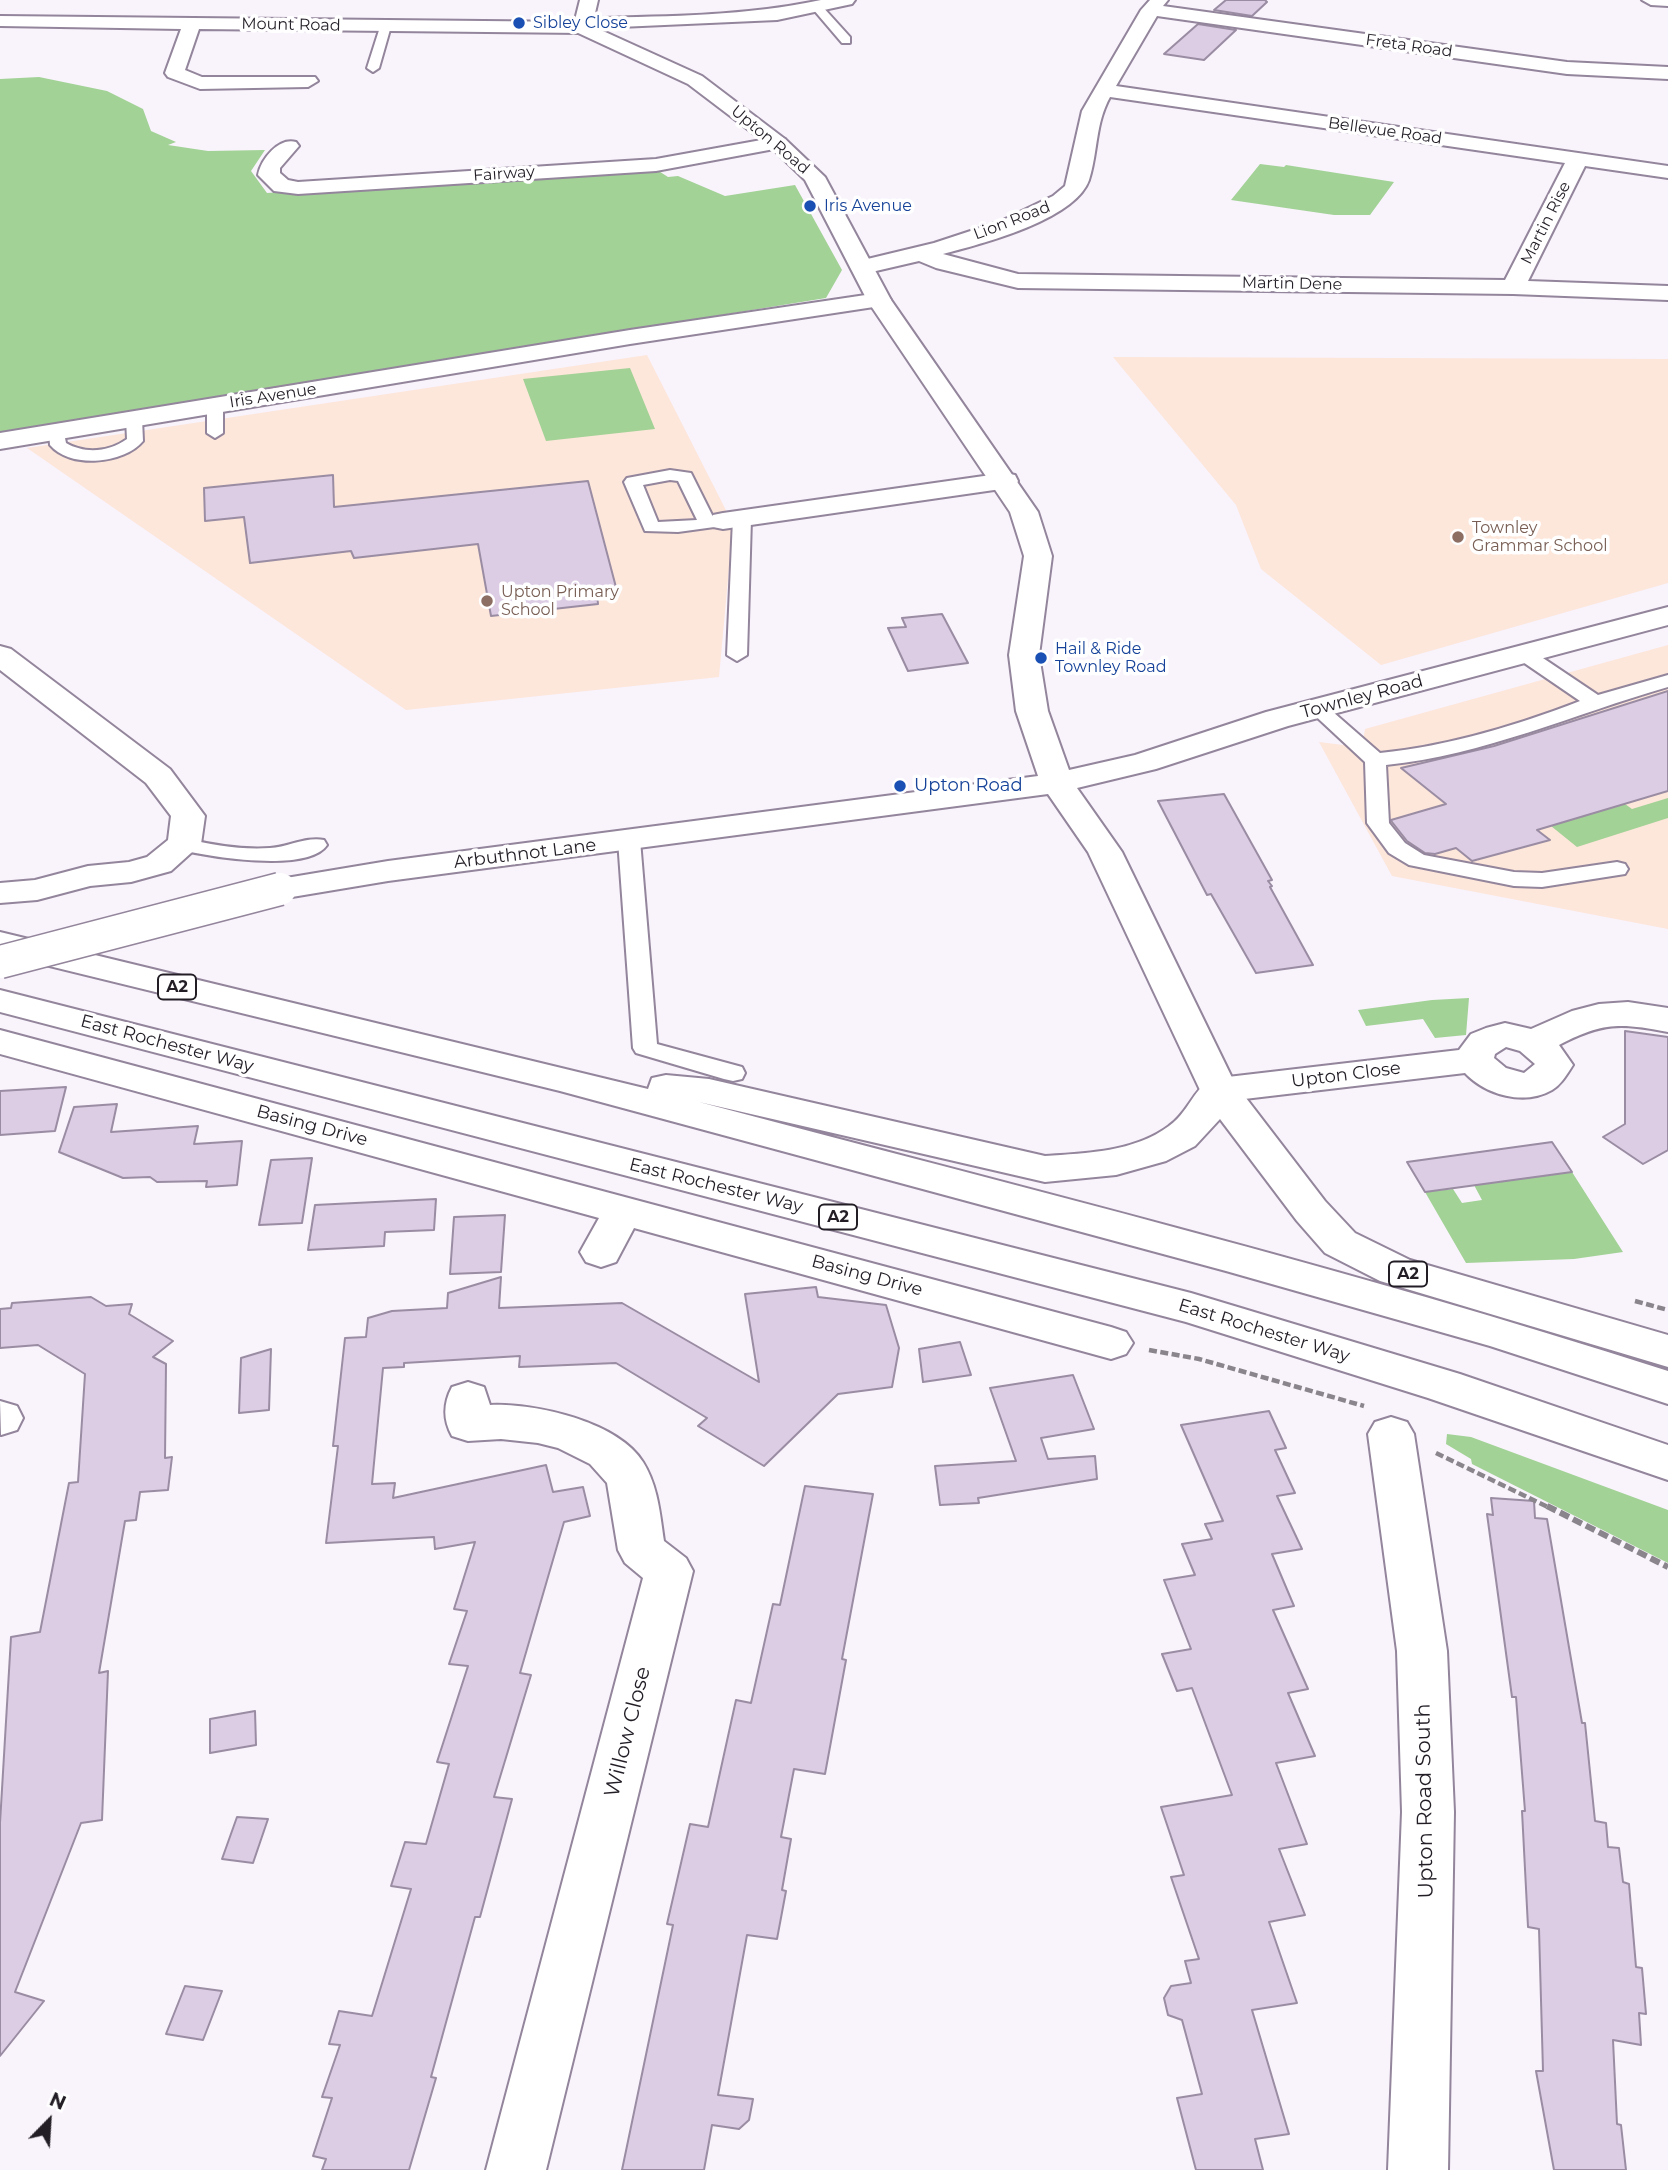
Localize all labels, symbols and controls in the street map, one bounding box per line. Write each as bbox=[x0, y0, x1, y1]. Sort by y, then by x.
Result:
place label: Sibley Close bbox=[533, 13, 628, 33]
street label: Mount Road bbox=[241, 15, 341, 35]
marker: Sibley Close bbox=[511, 15, 527, 31]
street label: Freta Road bbox=[1364, 30, 1454, 62]
street label: Upton Road bbox=[727, 102, 813, 178]
street label: Bellevue Road bbox=[1327, 113, 1443, 149]
street label: Fairway bbox=[473, 162, 535, 186]
street label: Martin Rise bbox=[1517, 178, 1575, 268]
place label: Iris Avenue bbox=[824, 196, 912, 216]
marker: Iris Avenue bbox=[802, 198, 818, 214]
street label: Lion Road bbox=[971, 198, 1053, 244]
street label: Martin Dene bbox=[1242, 274, 1342, 294]
street label: Iris Avenue bbox=[228, 380, 318, 412]
place label: Townley Grammar School bbox=[1472, 518, 1607, 556]
marker: Townley Grammar School bbox=[1450, 529, 1466, 545]
place label: Upton Primary School bbox=[501, 582, 619, 620]
marker: Upton Primary School bbox=[479, 593, 495, 609]
place label: Hail & Ride Townley Road bbox=[1055, 639, 1167, 677]
marker: Hail & Ride Townley Road bbox=[1033, 650, 1049, 666]
street label: Townley Road bbox=[1299, 670, 1425, 724]
place label: Upton Road bbox=[914, 775, 1023, 797]
marker: Upton Road bbox=[892, 778, 908, 794]
street label: Arbuthnot Lane bbox=[452, 835, 598, 873]
road number: A2 bbox=[158, 974, 196, 1000]
street label: East Rochester Way bbox=[78, 1010, 256, 1078]
street label: Upton Close bbox=[1290, 1058, 1402, 1092]
street label: Basing Drive bbox=[254, 1101, 370, 1151]
street label: East Rochester Way bbox=[627, 1154, 805, 1218]
road number: A2 bbox=[819, 1204, 857, 1230]
street label: Basing Drive bbox=[809, 1251, 925, 1301]
road number: A2 bbox=[1389, 1262, 1427, 1286]
street label: East Rochester Way bbox=[1176, 1295, 1352, 1367]
street label: Willow Close bbox=[600, 1664, 656, 1800]
street label: Upton Road South bbox=[1411, 1703, 1439, 1899]
north arrow bbox=[14, 2086, 84, 2156]
text: N bbox=[46, 2088, 69, 2115]

